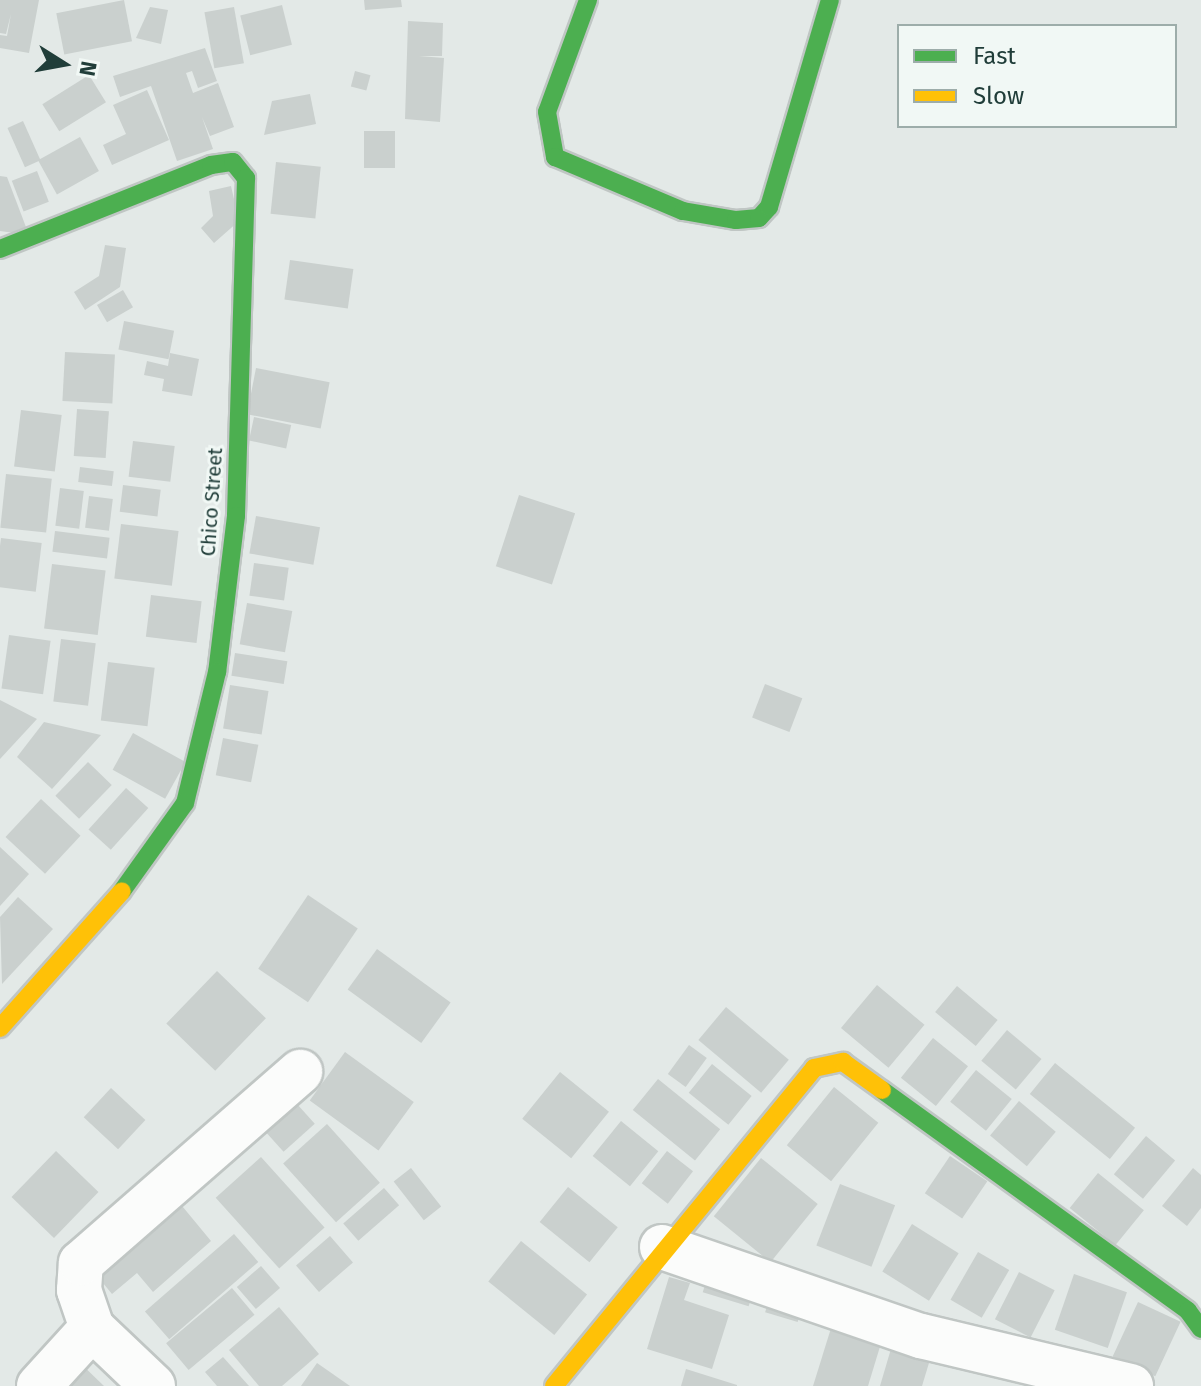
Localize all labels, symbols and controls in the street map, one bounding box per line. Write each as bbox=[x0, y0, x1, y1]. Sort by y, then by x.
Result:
north arrow bbox=[24, 24, 104, 104]
legend bbox=[897, 24, 1177, 128]
text: Fast bbox=[973, 42, 1016, 70]
text: N bbox=[73, 59, 103, 78]
text: Slow bbox=[973, 82, 1024, 110]
street label: Chico Street bbox=[196, 447, 228, 557]

